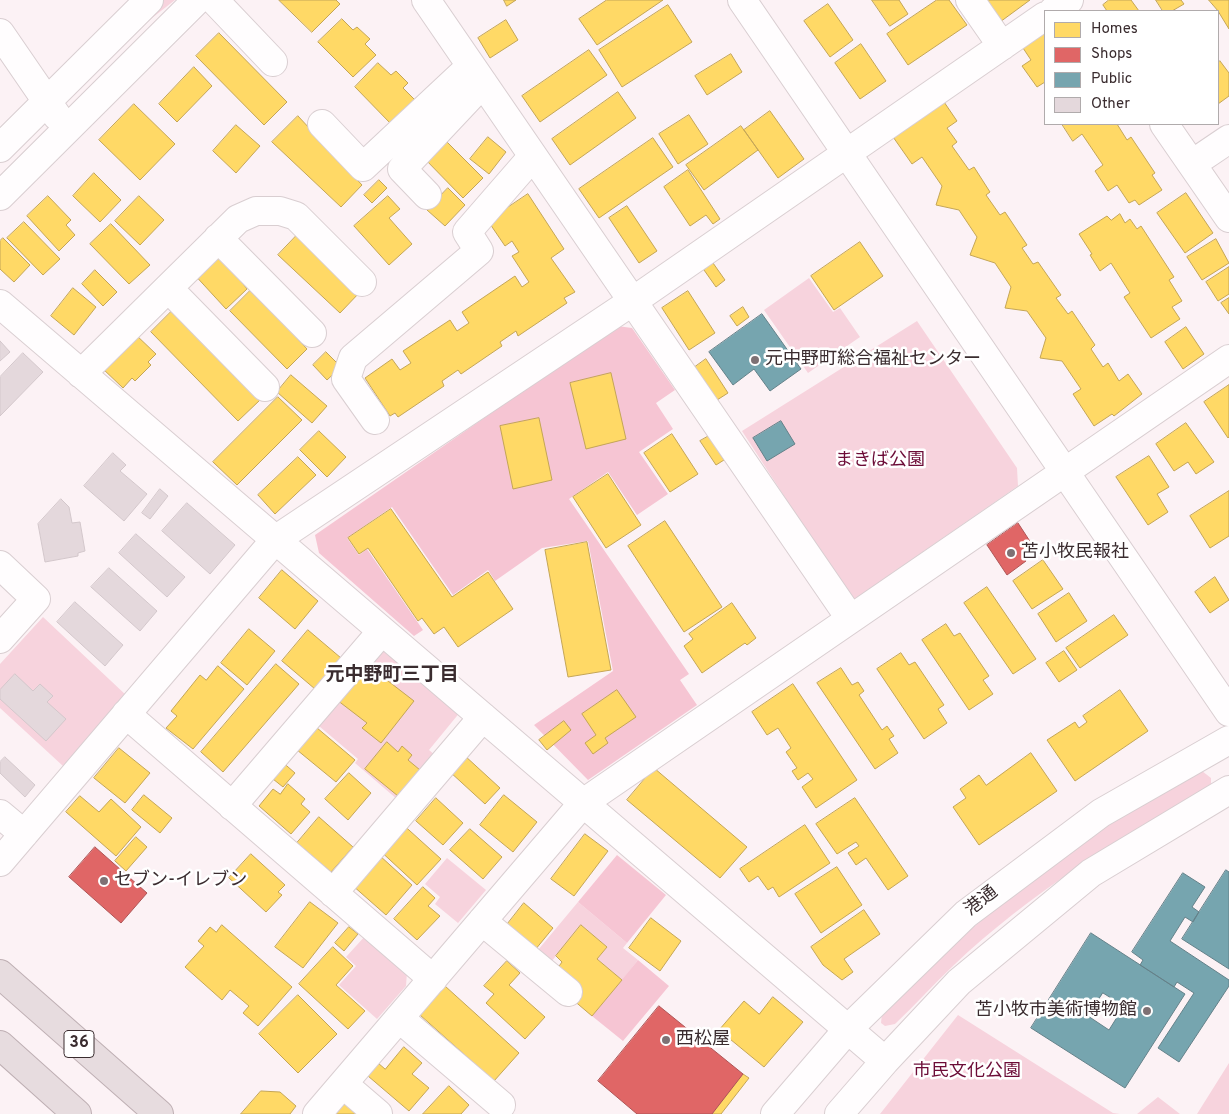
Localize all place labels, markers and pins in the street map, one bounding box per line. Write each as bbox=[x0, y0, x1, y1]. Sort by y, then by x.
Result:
place label: 元中野町総合福祉センター bbox=[765, 349, 981, 371]
marker: 元中野町総合福祉センター bbox=[749, 354, 761, 366]
place label: 苫小牧民報社 bbox=[1021, 542, 1129, 564]
marker: 苫小牧民報社 bbox=[1005, 547, 1017, 559]
place label: セブン-イレブン bbox=[114, 870, 247, 892]
marker: セブン-イレブン bbox=[98, 875, 110, 887]
place label: 苫小牧市美術博物館 bbox=[975, 1000, 1137, 1022]
marker: 苫小牧市美術博物館 bbox=[1141, 1005, 1153, 1017]
place label: 西松屋 bbox=[676, 1029, 730, 1051]
marker: 西松屋 bbox=[660, 1034, 672, 1046]

